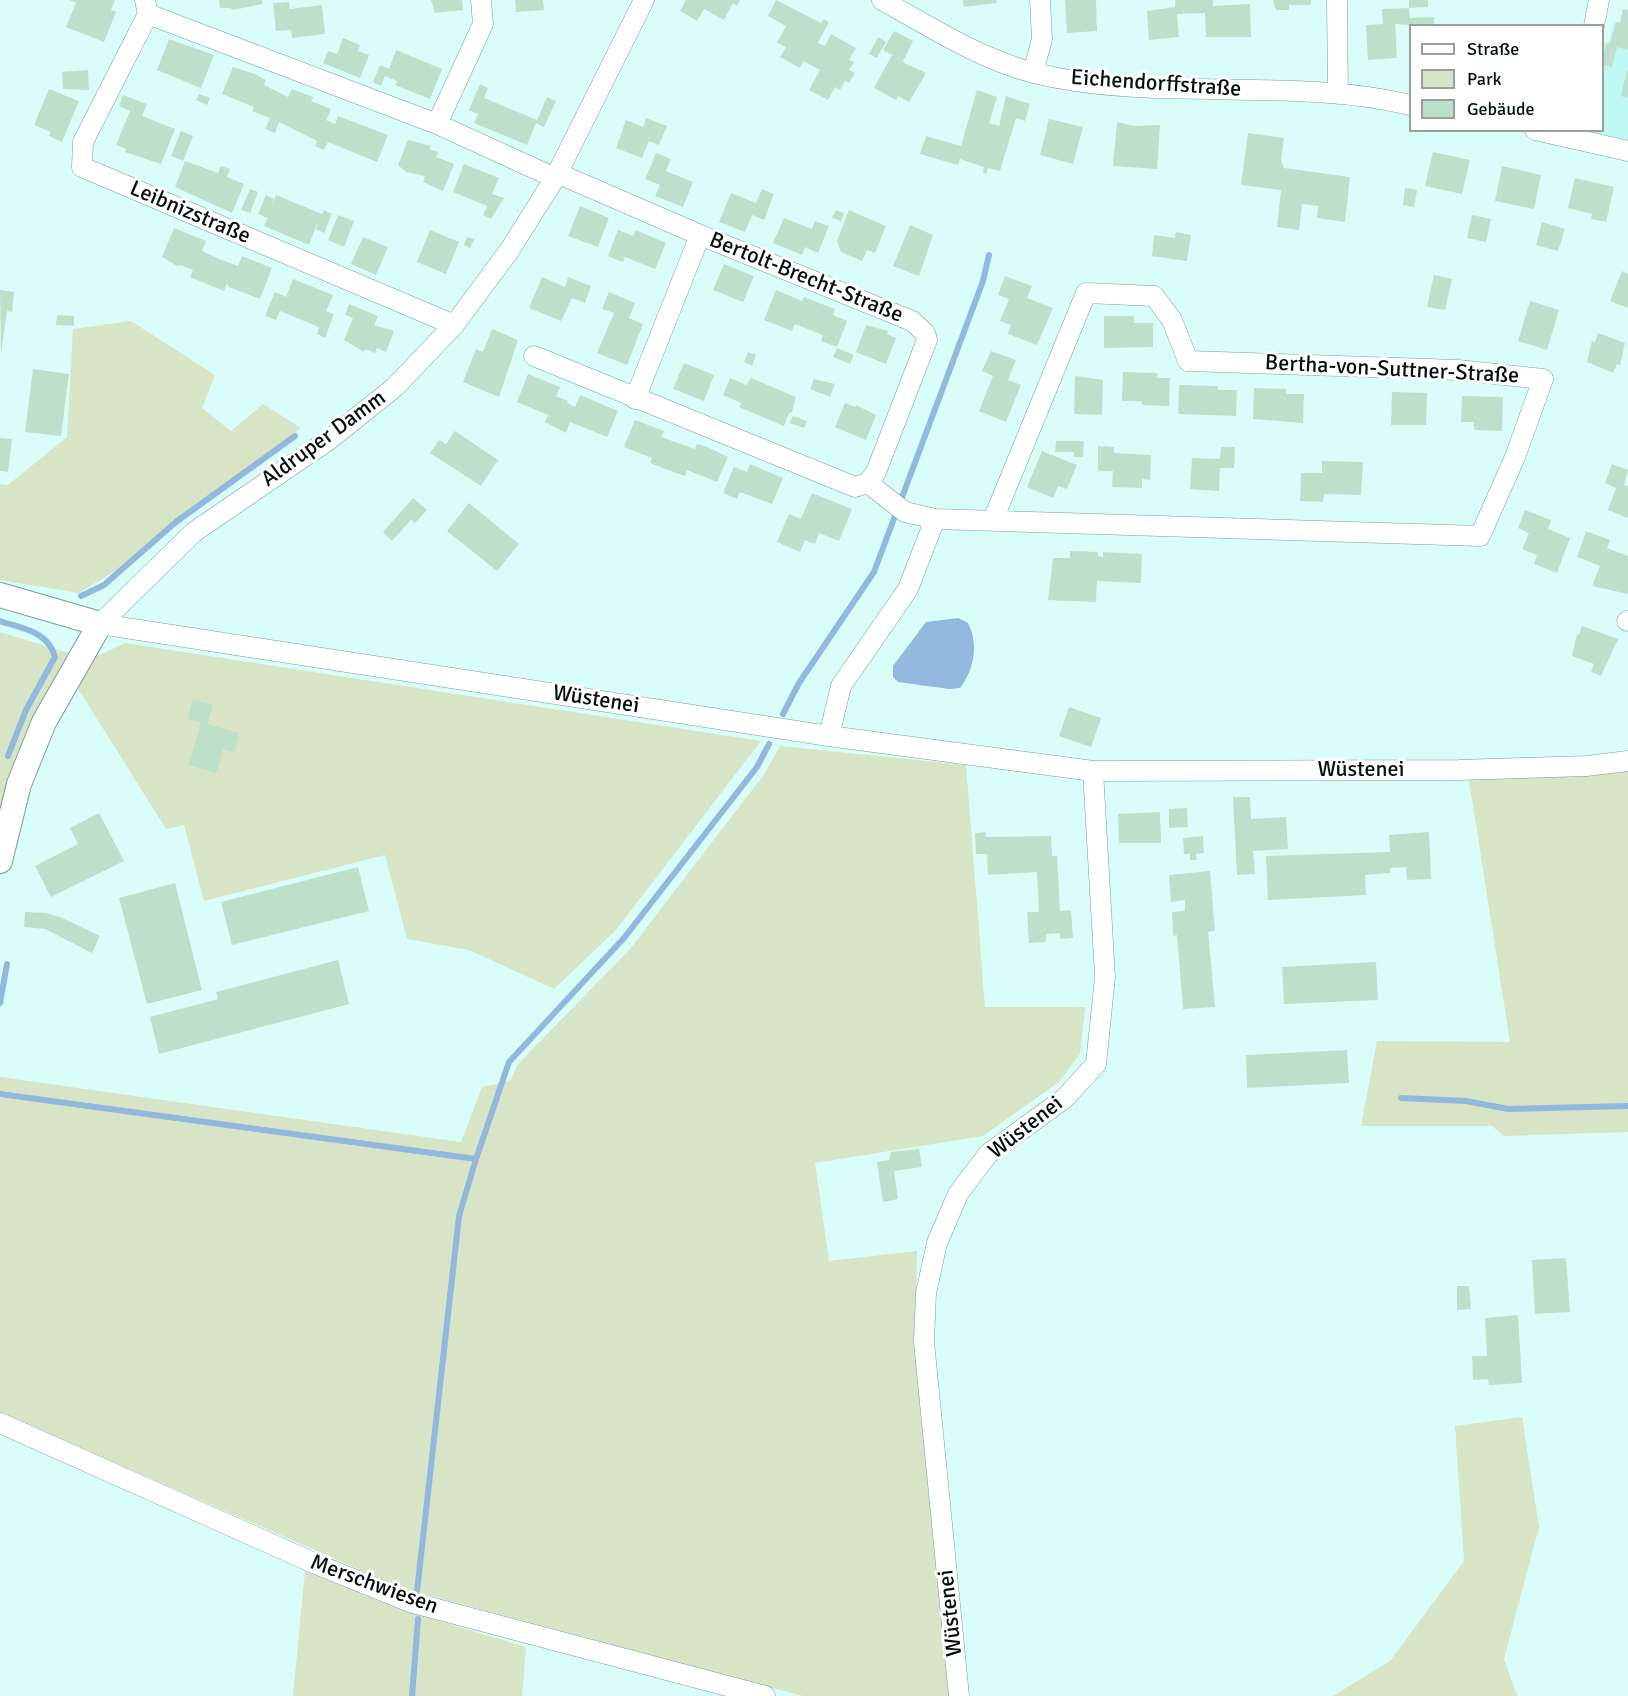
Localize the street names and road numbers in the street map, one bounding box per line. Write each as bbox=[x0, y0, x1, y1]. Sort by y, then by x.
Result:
street label: Eichendorffstraße bbox=[1070, 65, 1242, 103]
street label: Leibnizstraße bbox=[126, 176, 254, 250]
street label: Bertolt-Brecht-Straße bbox=[705, 227, 907, 329]
street label: Bertha-von-Suttner-Straße bbox=[1264, 350, 1520, 390]
street label: Aldruper Damm bbox=[257, 385, 391, 493]
street label: Wüstenei bbox=[551, 680, 641, 720]
street label: Wüstenei bbox=[1317, 757, 1405, 783]
street label: Wüstenei bbox=[984, 1091, 1068, 1165]
street label: Merschwiesen bbox=[306, 1550, 442, 1620]
street label: Wüstenei bbox=[933, 1568, 969, 1658]

